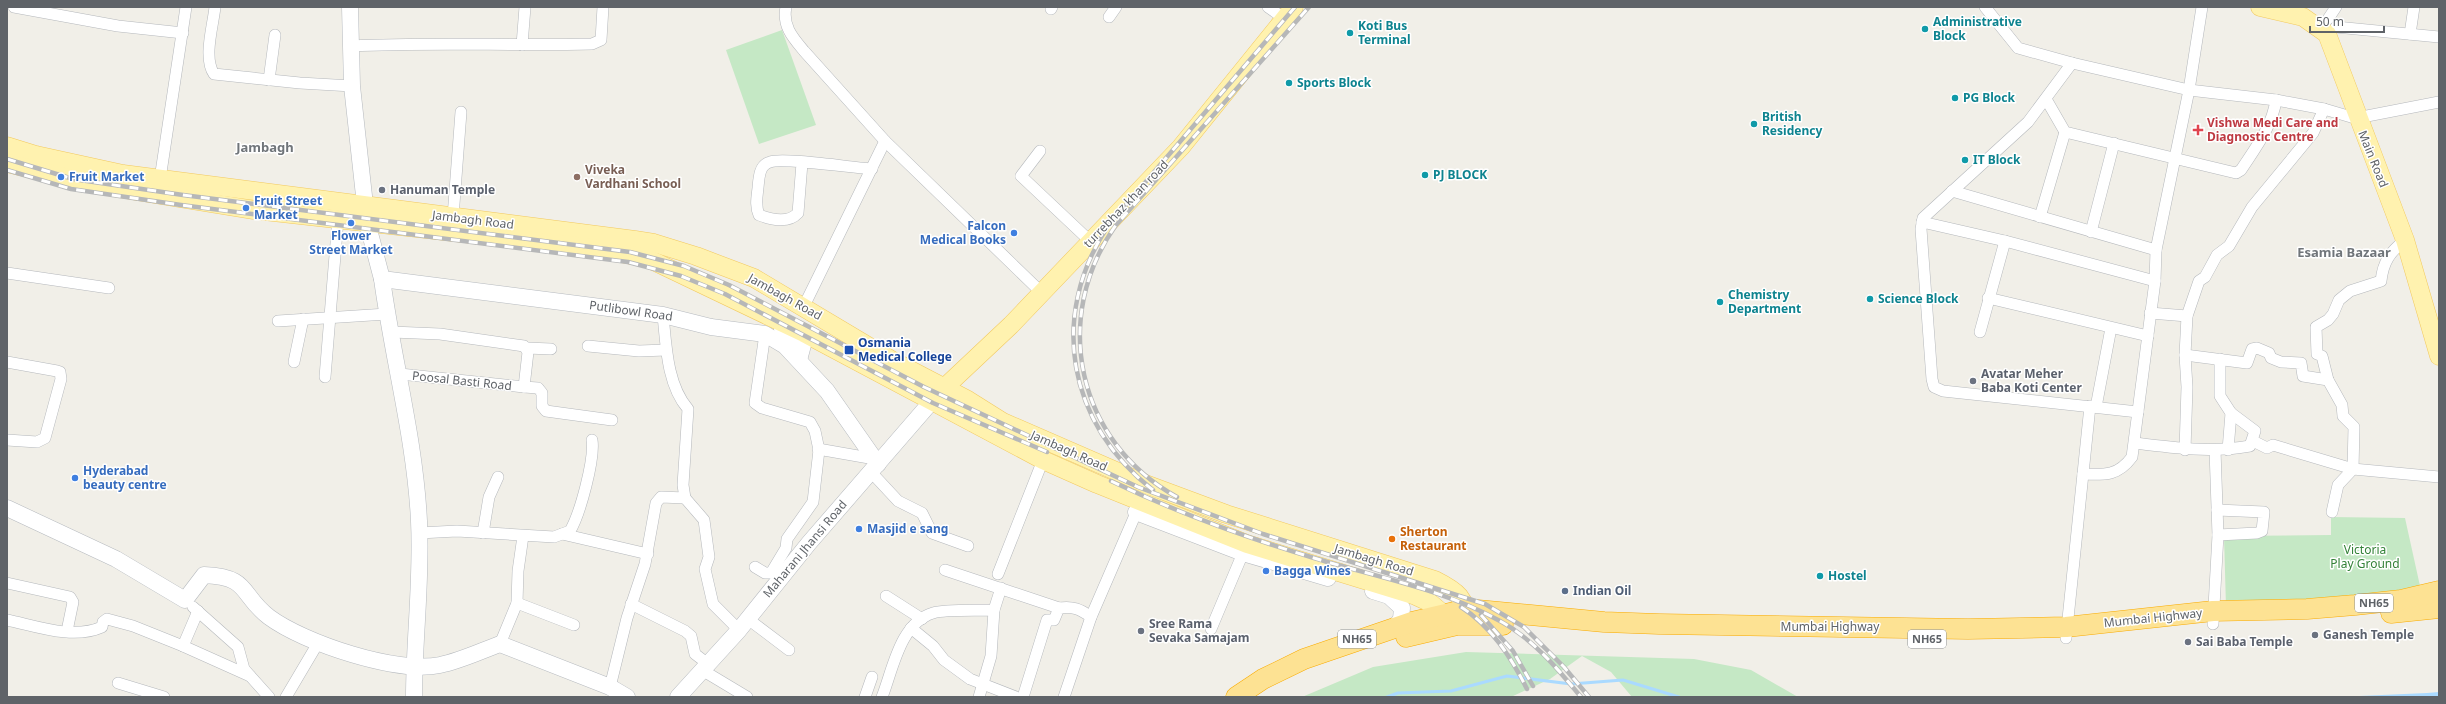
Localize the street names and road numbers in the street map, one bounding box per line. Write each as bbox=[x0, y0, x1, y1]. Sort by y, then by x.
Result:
street label: Main Road bbox=[2354, 128, 2393, 190]
street label: turrebhaz khan road bbox=[1079, 156, 1172, 251]
street label: Jambagh Road bbox=[430, 206, 515, 233]
street label: Jambagh Road bbox=[744, 269, 825, 324]
street label: Putlibowl Road bbox=[588, 296, 674, 325]
street label: Poosal Basti Road bbox=[411, 367, 513, 394]
street label: Jambagh Road bbox=[1027, 426, 1110, 475]
street label: Maharani Jhansi Road bbox=[759, 496, 850, 601]
street label: Jambagh Road bbox=[1331, 539, 1416, 580]
road number: NH65 bbox=[2355, 594, 2393, 612]
street label: Mumbai Highway bbox=[2103, 604, 2204, 631]
street label: Mumbai Highway bbox=[1781, 618, 1880, 635]
road number: NH65 bbox=[1338, 630, 1376, 648]
road number: NH65 bbox=[1908, 630, 1946, 648]

